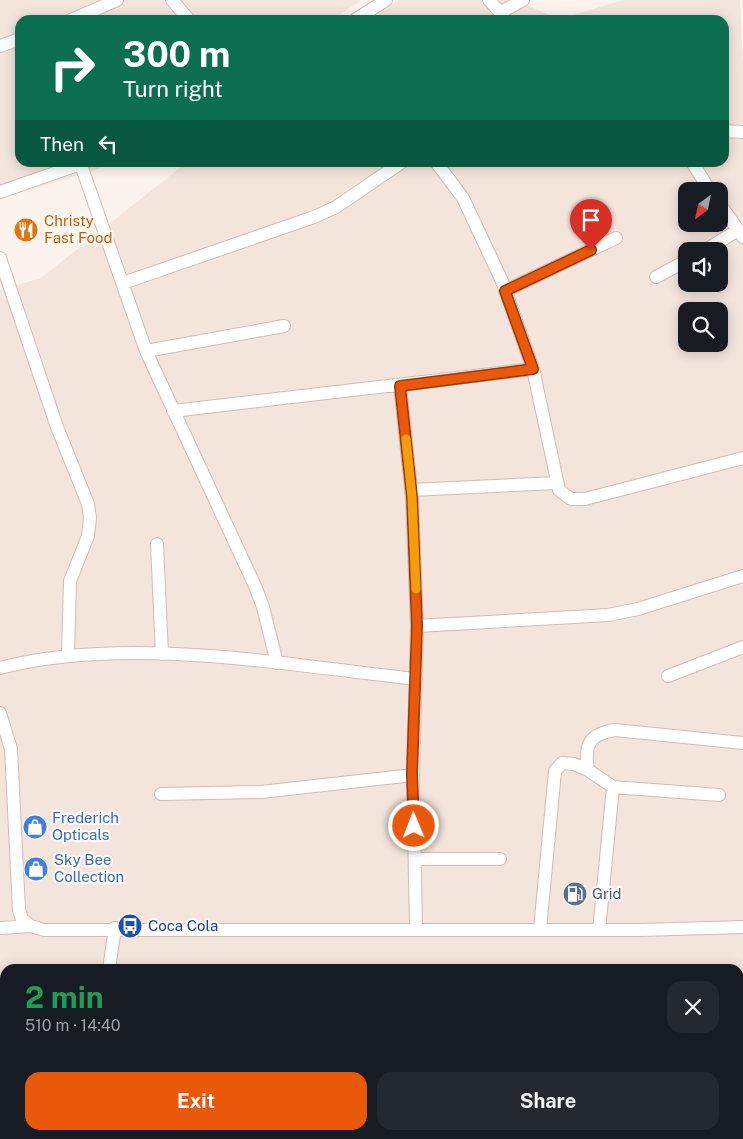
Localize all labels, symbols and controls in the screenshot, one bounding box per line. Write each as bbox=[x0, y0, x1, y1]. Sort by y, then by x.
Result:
text: 300 m bbox=[123, 34, 230, 75]
icon: right bbox=[40, 35, 105, 100]
text: Turn right bbox=[123, 76, 223, 102]
icon: left bbox=[94, 130, 122, 158]
text: Then bbox=[40, 133, 84, 155]
north arrow bbox=[678, 182, 728, 232]
map controls bbox=[678, 182, 728, 352]
pin bbox=[570, 199, 612, 250]
icon: arrive bbox=[577, 206, 605, 234]
place label: Christy Fast Food bbox=[44, 212, 112, 246]
restaurant icon: Christy Fast Food bbox=[13, 217, 39, 243]
button: sound bbox=[678, 242, 728, 292]
button: search bbox=[678, 302, 728, 352]
position arrow bbox=[387, 799, 439, 851]
place label: Frederich Opticals bbox=[52, 809, 119, 843]
shop icon: Frederich Opticals bbox=[22, 814, 48, 840]
place label: Sky Bee Collection bbox=[54, 851, 124, 885]
shop icon: Sky Bee Collection bbox=[23, 856, 49, 882]
fuel station icon: Grid bbox=[562, 881, 588, 907]
place label: Grid bbox=[592, 885, 622, 902]
bus stop icon: Coca Cola bbox=[117, 913, 143, 939]
place label: Coca Cola bbox=[148, 917, 218, 934]
text: 2 min bbox=[25, 979, 104, 1015]
button: close bbox=[667, 981, 719, 1033]
text: 510 m · 14:40 bbox=[25, 1016, 121, 1035]
button: Exit bbox=[25, 1072, 367, 1130]
button: Share bbox=[377, 1072, 719, 1130]

